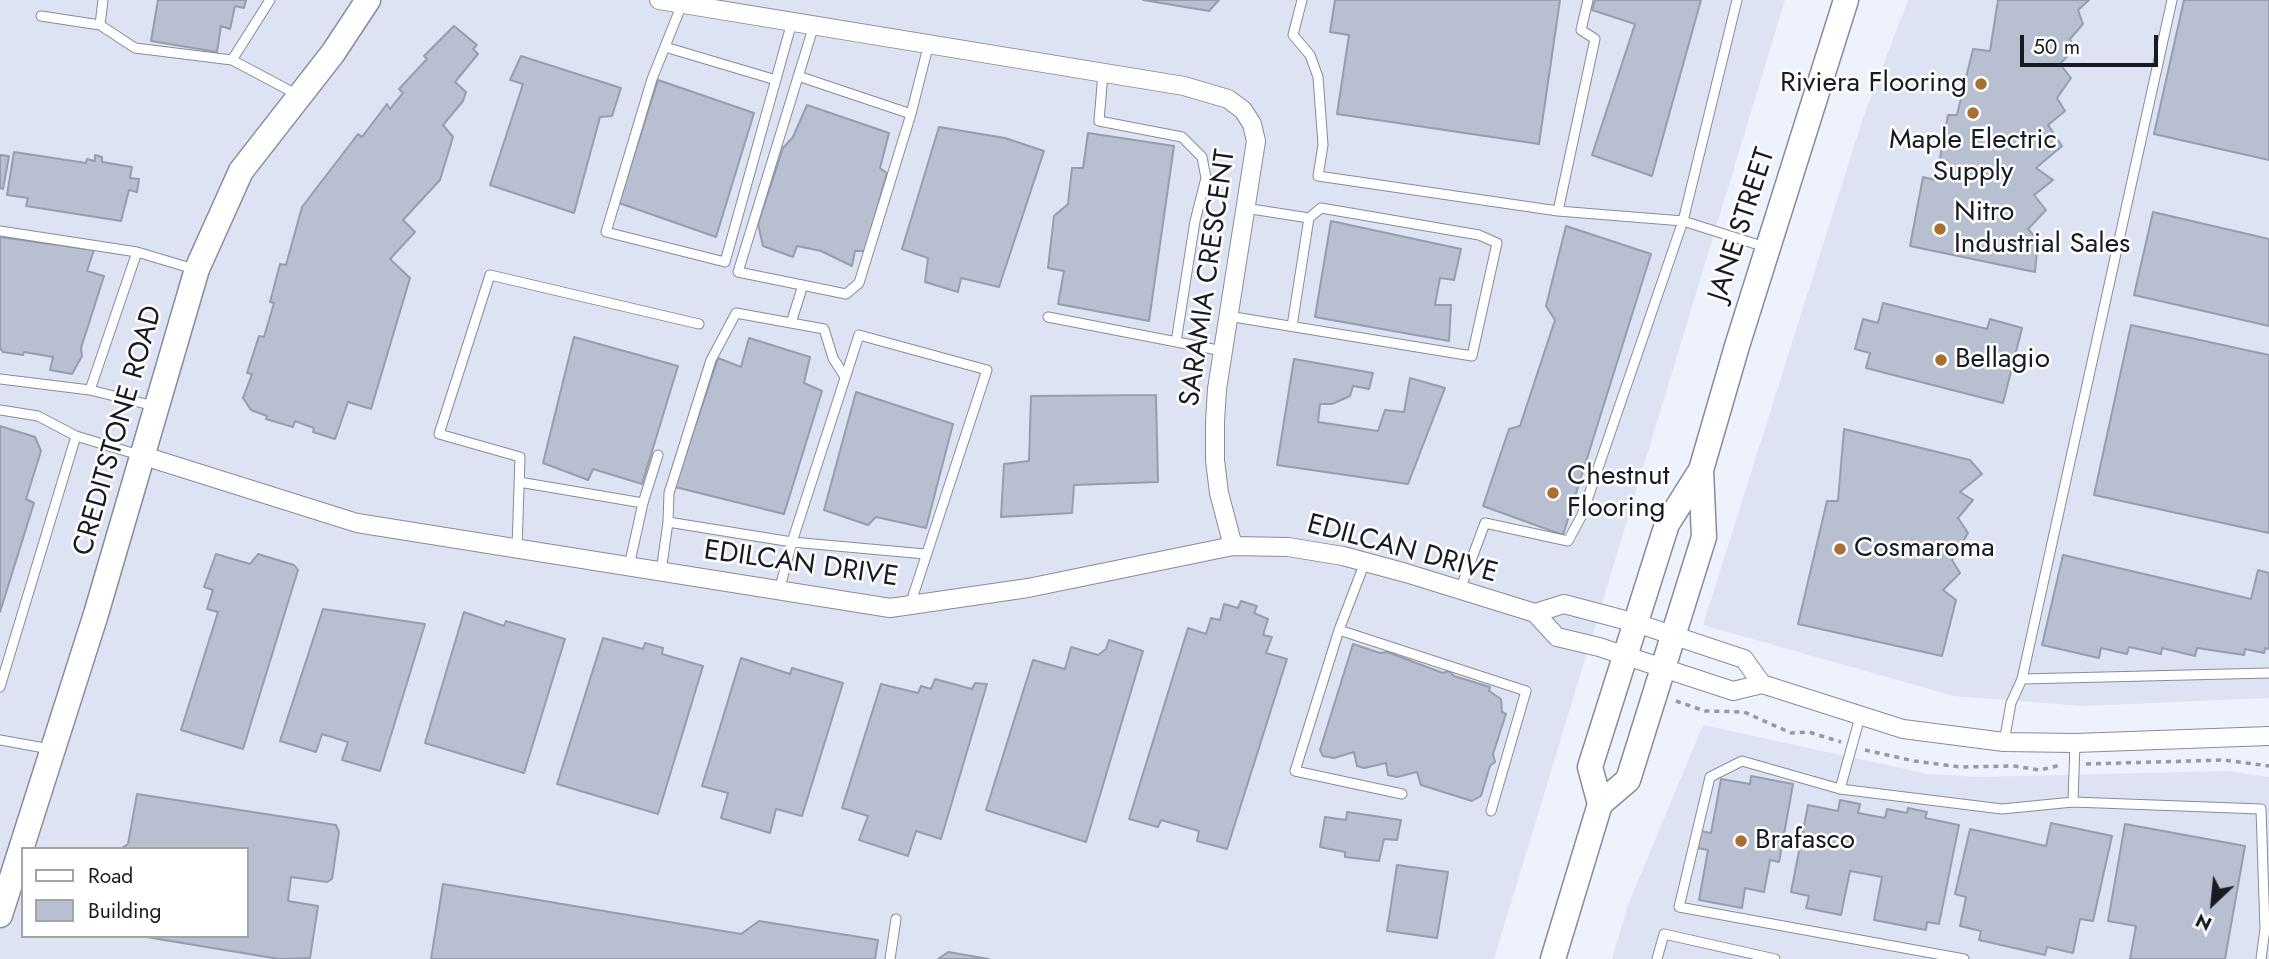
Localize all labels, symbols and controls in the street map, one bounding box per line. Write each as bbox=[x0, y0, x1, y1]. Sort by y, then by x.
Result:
scale bar bbox=[2024, 21, 2162, 65]
text: 50 m bbox=[2033, 32, 2080, 62]
place label: Riviera Flooring bbox=[1780, 67, 1967, 101]
marker: Riviera Flooring bbox=[1973, 76, 1989, 92]
marker: Maple Electric Supply bbox=[1965, 105, 1981, 121]
place label: Maple Electric Supply bbox=[1889, 124, 2057, 190]
street label: JANE STREET bbox=[1703, 144, 1783, 306]
street label: SARAMIA CRESCENT bbox=[1174, 147, 1244, 409]
place label: Nitro Industrial Sales bbox=[1954, 196, 2130, 262]
marker: Nitro Industrial Sales bbox=[1932, 221, 1948, 237]
street label: CREDITSTONE ROAD bbox=[67, 302, 171, 560]
place label: Bellagio bbox=[1955, 343, 2050, 377]
marker: Bellagio bbox=[1933, 352, 1949, 368]
place label: Chestnut Flooring bbox=[1567, 460, 1669, 526]
marker: Chestnut Flooring bbox=[1545, 485, 1561, 501]
street label: EDILCAN DRIVE bbox=[1303, 508, 1501, 592]
place label: Cosmaroma bbox=[1854, 532, 1995, 566]
street label: EDILCAN DRIVE bbox=[702, 535, 900, 595]
marker: Cosmaroma bbox=[1832, 541, 1848, 557]
place label: Brafasco bbox=[1755, 824, 1855, 858]
marker: Brafasco bbox=[1733, 833, 1749, 849]
legend bbox=[21, 847, 248, 938]
text: Road bbox=[88, 861, 133, 891]
north arrow bbox=[2178, 868, 2248, 938]
text: Building bbox=[88, 896, 161, 926]
text: N bbox=[2191, 907, 2216, 938]

